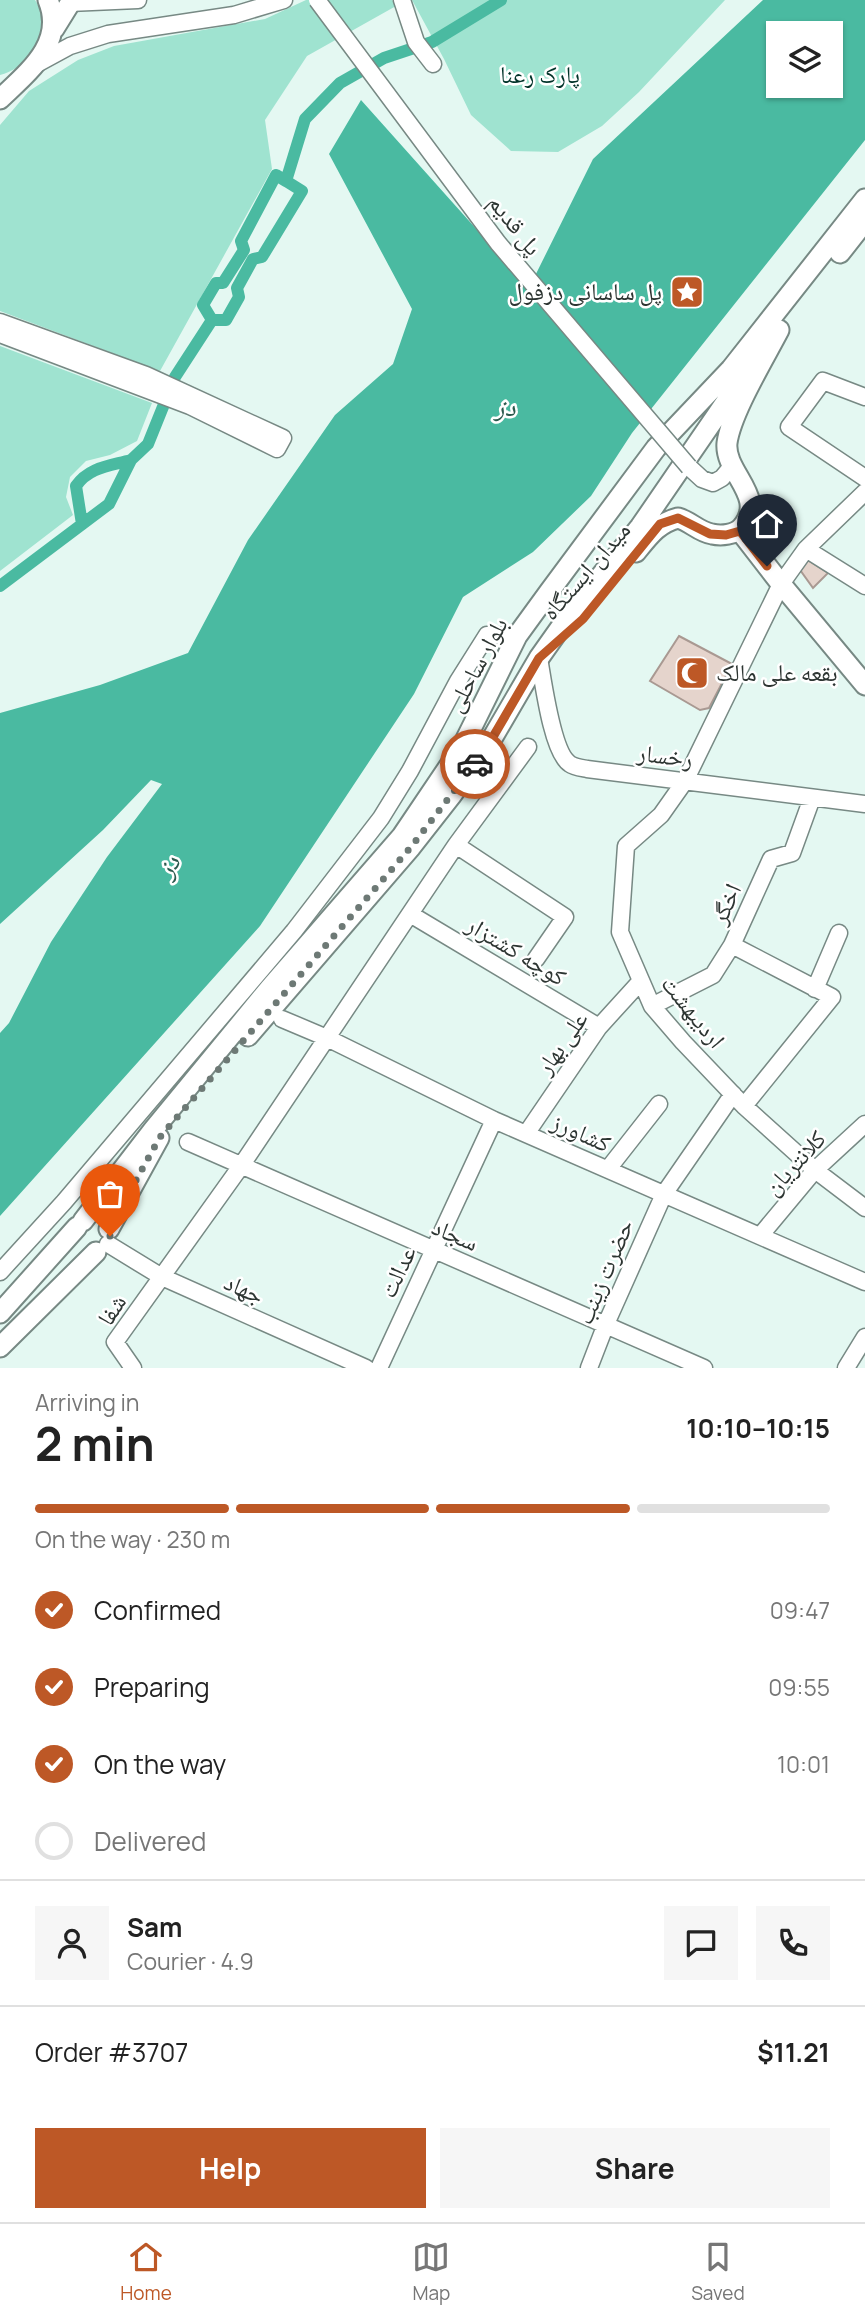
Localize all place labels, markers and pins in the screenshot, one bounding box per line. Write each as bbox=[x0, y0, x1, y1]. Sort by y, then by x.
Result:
place icon: پل ساسانی دزفول bbox=[668, 273, 706, 311]
place label: پل ساسانی دزفول bbox=[508, 274, 662, 307]
pin bbox=[737, 494, 797, 566]
mosque icon: بقعه علی مالک bbox=[673, 654, 711, 692]
place label: بقعه علی مالک bbox=[716, 655, 838, 688]
pin bbox=[80, 1164, 140, 1236]

